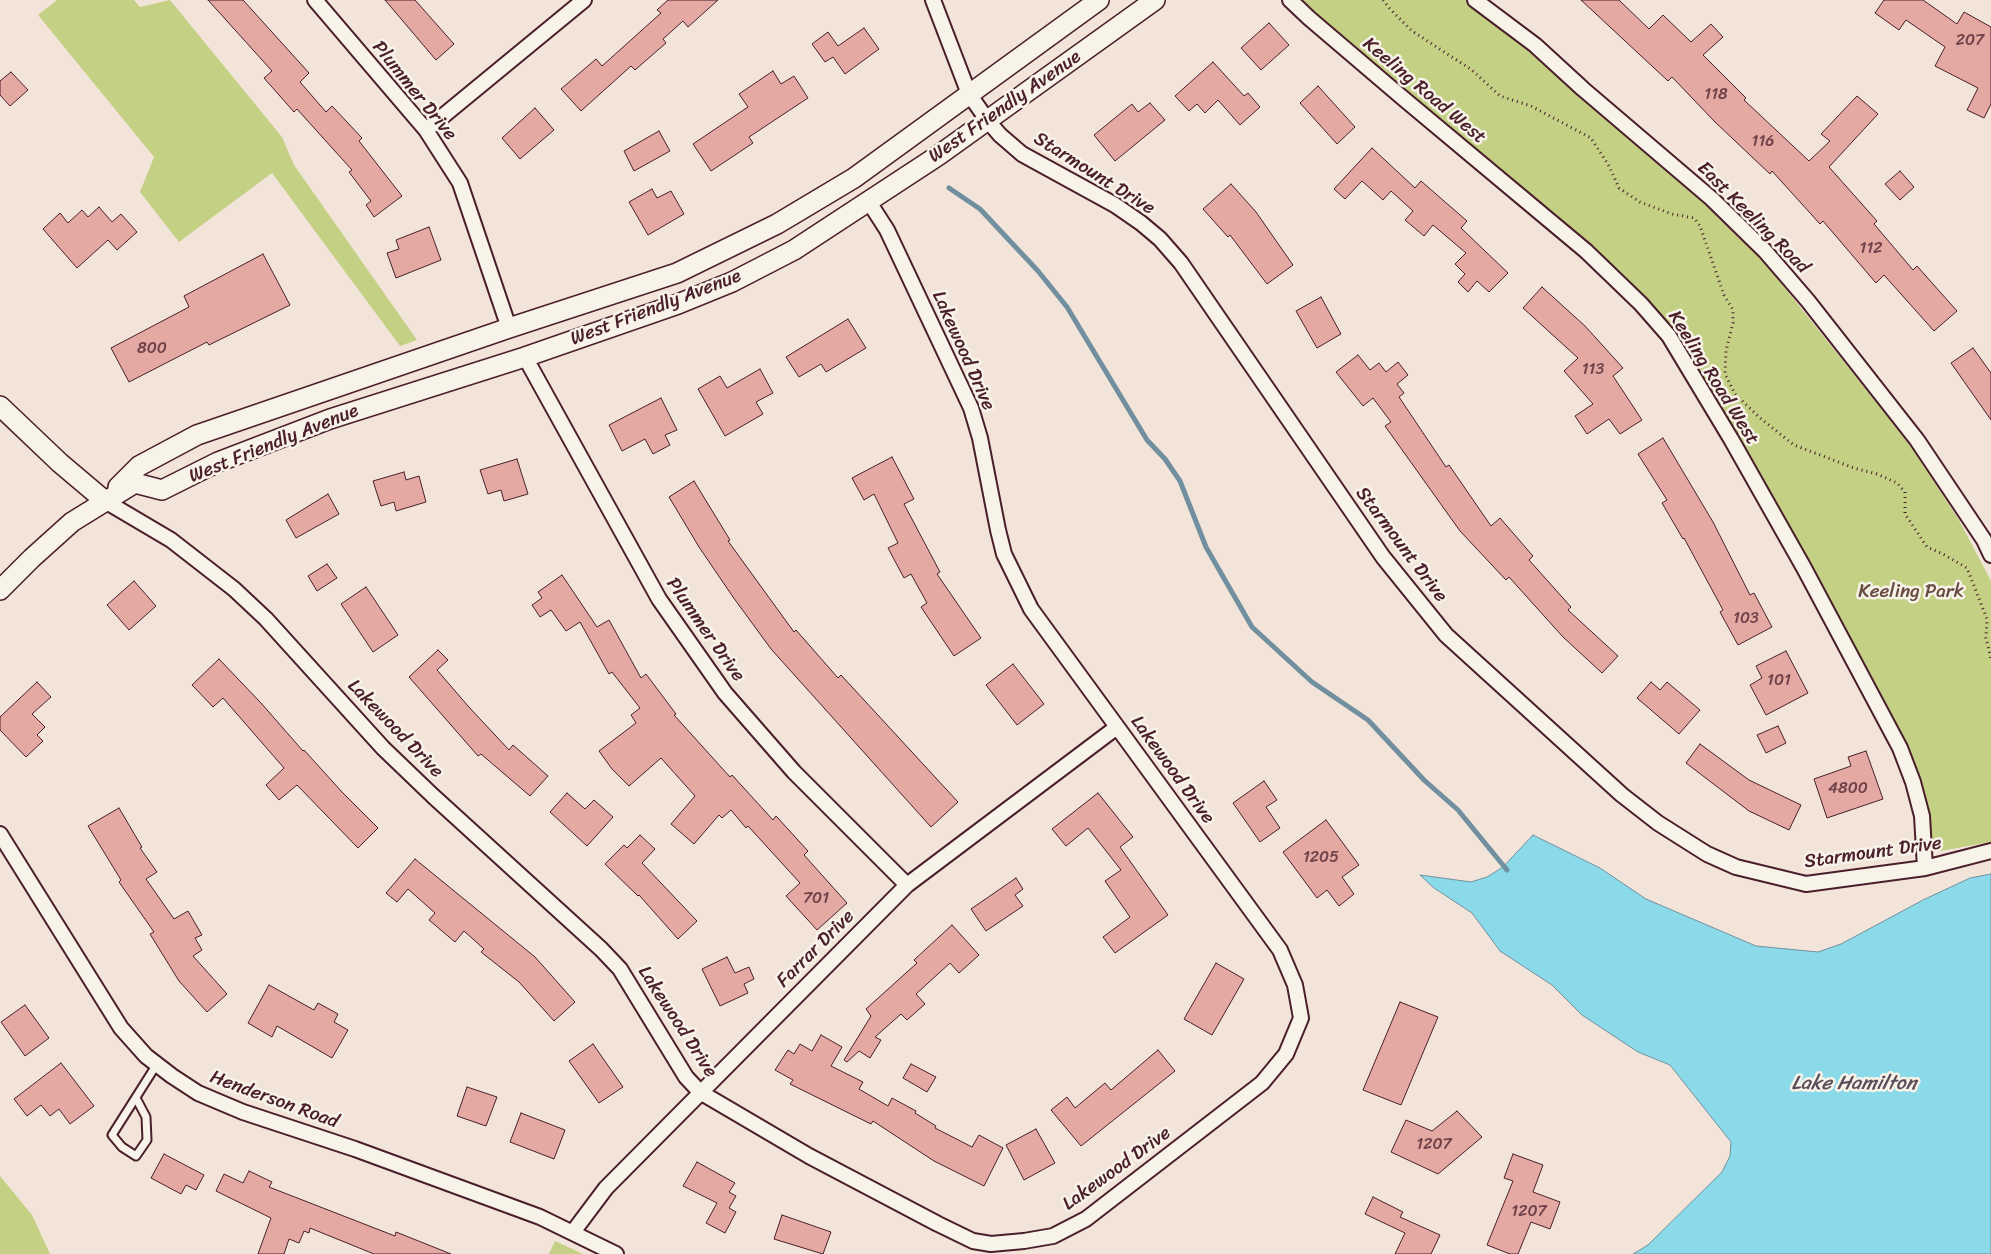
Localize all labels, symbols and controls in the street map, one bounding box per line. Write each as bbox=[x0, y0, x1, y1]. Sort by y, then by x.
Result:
house number: 207 bbox=[1956, 31, 1984, 51]
street label: Keeling Road West bbox=[1358, 33, 1490, 149]
street label: Plummer Drive bbox=[367, 36, 461, 146]
street label: West Friendly Avenue bbox=[924, 46, 1086, 168]
house number: 118 bbox=[1704, 85, 1728, 105]
street label: Starmount Drive bbox=[1029, 128, 1159, 220]
house number: 116 bbox=[1752, 132, 1774, 152]
street label: East Keeling Road bbox=[1692, 157, 1814, 279]
house number: 112 bbox=[1860, 239, 1882, 259]
street label: West Friendly Avenue bbox=[568, 265, 744, 351]
street label: Lakewood Drive bbox=[926, 288, 1000, 414]
street label: Keeling Road West bbox=[1663, 307, 1763, 449]
house number: 800 bbox=[137, 339, 167, 359]
house number: 113 bbox=[1582, 360, 1604, 380]
street label: West Friendly Avenue bbox=[186, 400, 362, 488]
street label: Starmount Drive bbox=[1350, 483, 1452, 607]
street label: Plummer Drive bbox=[661, 574, 749, 686]
park label: Keeling Park bbox=[1858, 581, 1964, 603]
house number: 103 bbox=[1733, 609, 1759, 629]
house number: 101 bbox=[1767, 671, 1791, 691]
street label: Lakewood Drive bbox=[342, 675, 448, 783]
street label: Lakewood Drive bbox=[1125, 711, 1219, 829]
house number: 4800 bbox=[1828, 779, 1868, 799]
street label: Starmount Drive bbox=[1803, 832, 1943, 874]
house number: 1205 bbox=[1303, 848, 1339, 868]
house number: 701 bbox=[803, 889, 829, 909]
street label: Farrar Drive bbox=[772, 905, 860, 993]
street label: Lakewood Drive bbox=[632, 962, 722, 1082]
street label: Henderson Road bbox=[207, 1066, 341, 1134]
water label: Lake Hamilton bbox=[1792, 1072, 1916, 1096]
street label: Lakewood Drive bbox=[1058, 1122, 1176, 1216]
house number: 1207 bbox=[1416, 1135, 1452, 1155]
house number: 1207 bbox=[1511, 1202, 1547, 1222]

